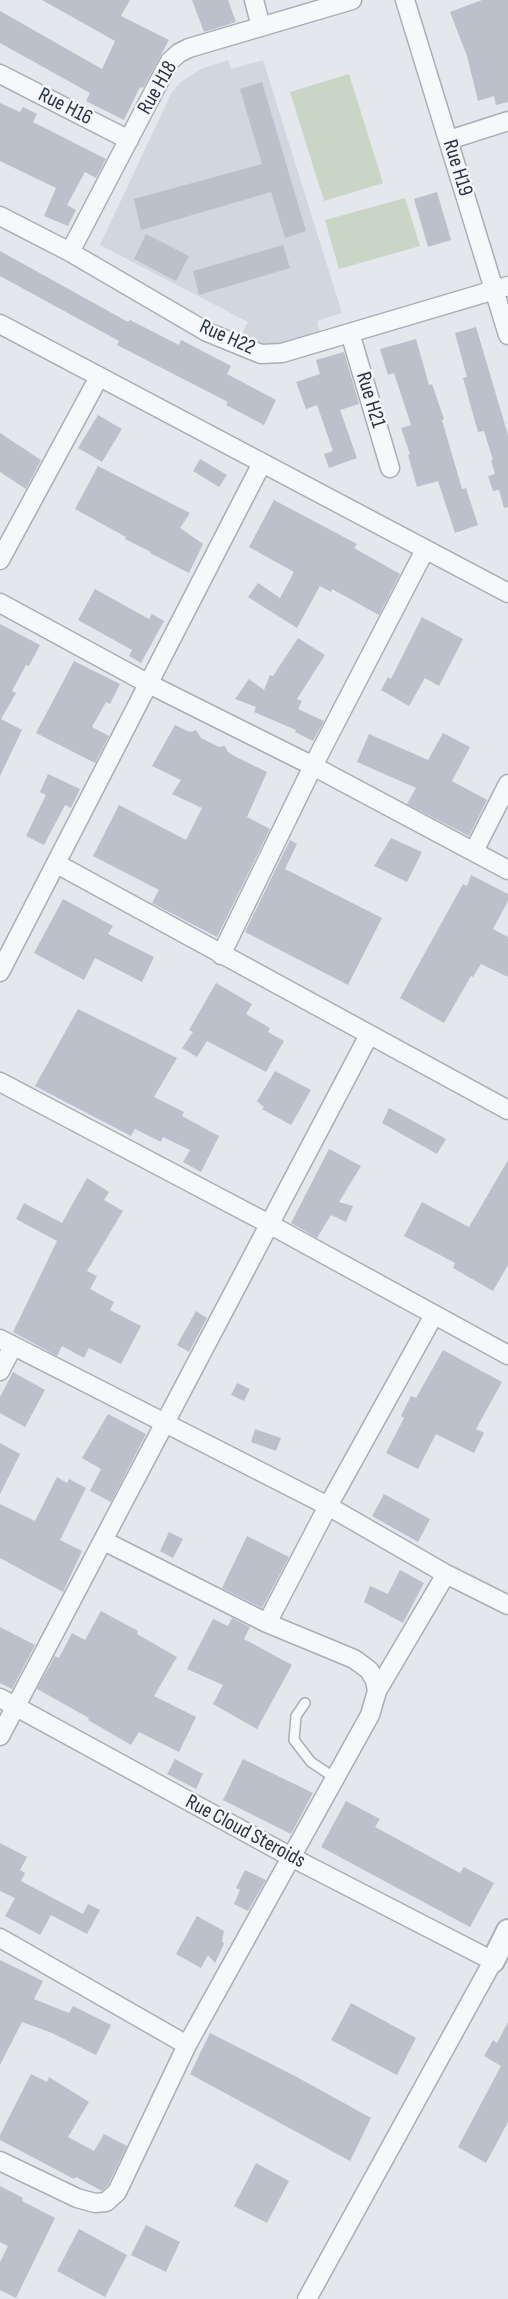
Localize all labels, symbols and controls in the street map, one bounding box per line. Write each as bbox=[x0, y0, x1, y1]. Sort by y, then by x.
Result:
street label: Rue H18 bbox=[133, 57, 183, 119]
street label: Rue H16 bbox=[34, 83, 96, 131]
street label: Rue H19 bbox=[437, 137, 477, 199]
street label: Rue H22 bbox=[195, 315, 259, 361]
street label: Rue H21 bbox=[350, 369, 390, 431]
street label: Rue Cloud Steroids bbox=[181, 1790, 309, 1874]

